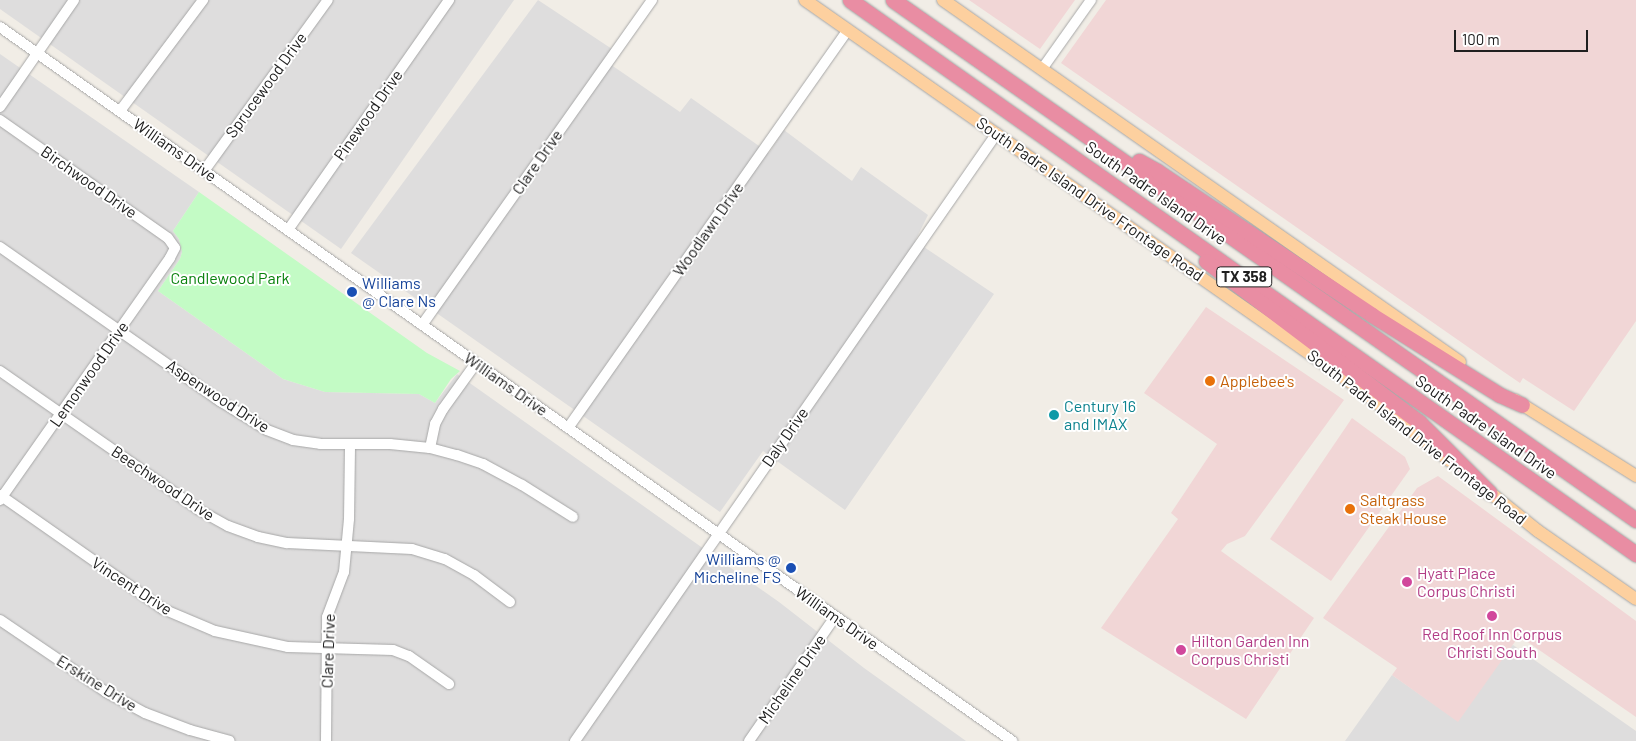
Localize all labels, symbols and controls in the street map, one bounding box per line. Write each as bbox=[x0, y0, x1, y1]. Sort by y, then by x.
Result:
scale bar bbox=[1456, 20, 1590, 52]
street label: Sprucewood Drive bbox=[221, 29, 311, 141]
text: 100 m bbox=[1462, 30, 1500, 48]
street label: Pinewood Drive bbox=[330, 66, 406, 164]
street label: South Padre Island Drive Frontage Road bbox=[973, 113, 1207, 285]
street label: Williams Drive bbox=[130, 114, 220, 186]
street label: Clare Drive bbox=[508, 126, 566, 198]
street label: South Padre Island Drive bbox=[1082, 137, 1230, 249]
street label: Birchwood Drive bbox=[37, 142, 141, 222]
street label: Woodlawn Drive bbox=[669, 178, 747, 280]
road number: TX 358 bbox=[1215, 264, 1273, 290]
park label: Candlewood Park bbox=[170, 268, 290, 288]
place label: Williams @ Clare Ns bbox=[362, 273, 436, 311]
marker: Williams @ Clare Ns bbox=[346, 286, 358, 298]
street label: Lemonwood Drive bbox=[46, 318, 132, 430]
street label: South Padre Island Drive Frontage Road bbox=[1304, 345, 1530, 529]
street label: Williams Drive bbox=[461, 348, 551, 420]
street label: Aspenwood Drive bbox=[163, 355, 273, 437]
place label: Applebee's bbox=[1220, 371, 1294, 391]
street label: South Padre Island Drive bbox=[1412, 371, 1560, 483]
marker: Applebee's bbox=[1204, 375, 1216, 387]
place label: Century 16 and IMAX bbox=[1064, 396, 1136, 434]
street label: Daly Drive bbox=[758, 404, 812, 470]
marker: Century 16 and IMAX bbox=[1048, 409, 1060, 421]
street label: Beechwood Drive bbox=[108, 441, 218, 525]
place label: Saltgrass Steak House bbox=[1360, 490, 1447, 528]
marker: Saltgrass Steak House bbox=[1344, 503, 1356, 515]
place label: Williams @ Micheline FS bbox=[694, 549, 781, 587]
street label: Vincent Drive bbox=[88, 553, 176, 619]
marker: Williams @ Micheline FS bbox=[785, 562, 797, 574]
place label: Hyatt Place Corpus Christi bbox=[1417, 563, 1515, 601]
marker: Hyatt Place Corpus Christi bbox=[1401, 576, 1413, 588]
street label: Williams Drive bbox=[792, 582, 882, 654]
marker: Red Roof Inn Corpus Christi South bbox=[1486, 610, 1498, 622]
street label: Clare Drive bbox=[317, 613, 339, 689]
place label: Red Roof Inn Corpus Christi South bbox=[1422, 624, 1562, 662]
street label: Micheline Drive bbox=[754, 631, 830, 727]
place label: Hilton Garden Inn Corpus Christi bbox=[1191, 631, 1309, 669]
marker: Hilton Garden Inn Corpus Christi bbox=[1175, 644, 1187, 656]
street label: Erskine Drive bbox=[53, 651, 141, 715]

